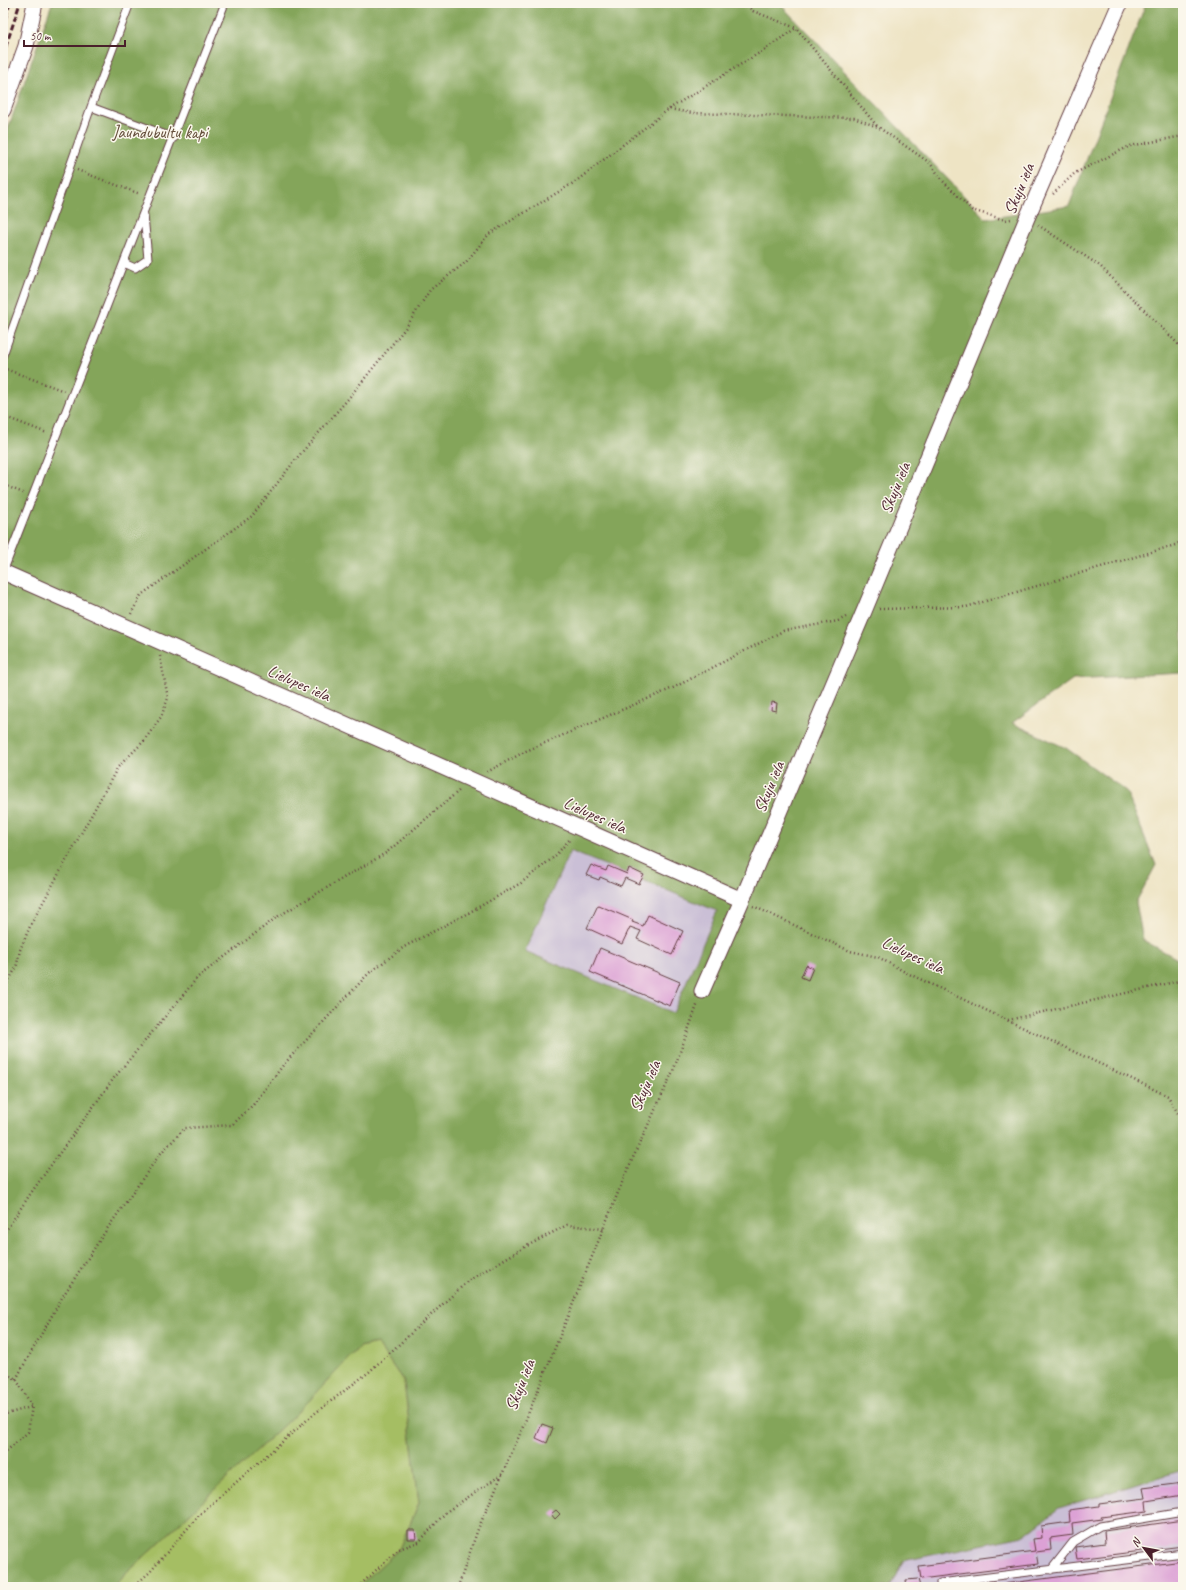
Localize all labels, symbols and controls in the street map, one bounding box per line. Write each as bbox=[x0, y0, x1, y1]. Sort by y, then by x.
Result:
scale bar bbox=[24, 22, 125, 48]
text: 50 m bbox=[30, 28, 52, 44]
park label: Jaundubultu kapi bbox=[112, 122, 209, 143]
street label: Skuju iela bbox=[999, 159, 1040, 218]
street label: Skuju iela bbox=[875, 458, 916, 517]
street label: Lielupes iela bbox=[265, 660, 335, 707]
street label: Skuju iela bbox=[749, 757, 790, 816]
street label: Lielupes iela bbox=[561, 792, 631, 839]
street label: Lielupes iela bbox=[879, 932, 949, 979]
street label: Skuju iela bbox=[625, 1056, 666, 1115]
street label: Skuju iela bbox=[500, 1355, 540, 1414]
north arrow bbox=[1124, 1528, 1164, 1568]
text: N bbox=[1128, 1534, 1144, 1549]

